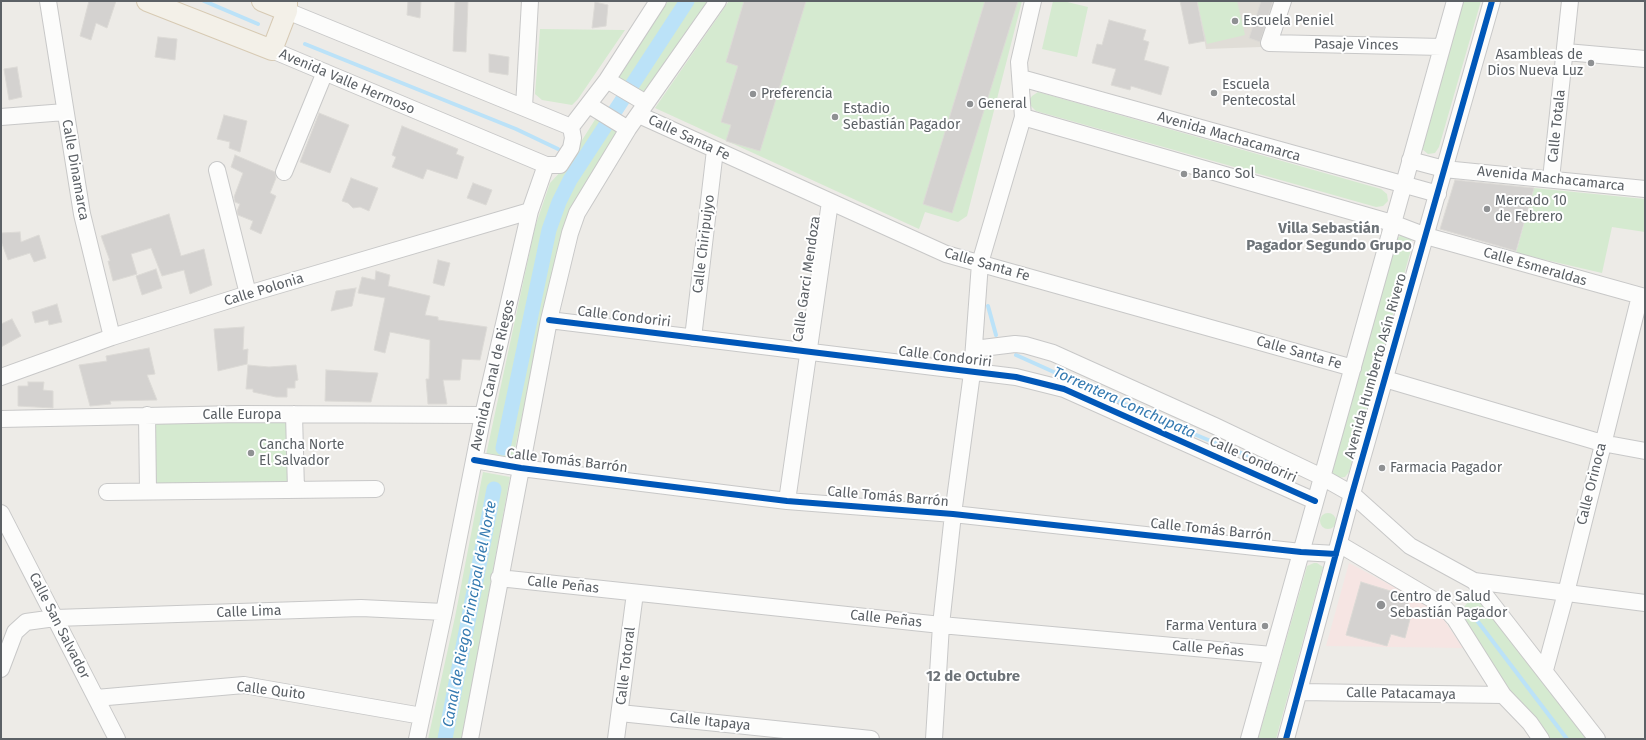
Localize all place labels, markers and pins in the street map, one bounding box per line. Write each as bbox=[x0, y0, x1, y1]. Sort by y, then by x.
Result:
place label: Escuela Peniel bbox=[1243, 13, 1334, 29]
marker: Escuela Peniel bbox=[1230, 16, 1240, 26]
place label: Asambleas de Dios Nueva Luz bbox=[1487, 47, 1583, 80]
marker: Asambleas de Dios Nueva Luz bbox=[1586, 58, 1596, 68]
place label: Escuela Pentecostal bbox=[1222, 77, 1296, 110]
place label: Preferencia bbox=[761, 86, 833, 102]
marker: Escuela Pentecostal bbox=[1209, 88, 1219, 98]
marker: Preferencia bbox=[748, 89, 758, 99]
place label: General bbox=[978, 96, 1027, 112]
marker: General bbox=[965, 99, 975, 109]
place label: Estadio Sebastián Pagador bbox=[843, 101, 960, 134]
marker: Estadio Sebastián Pagador bbox=[830, 112, 840, 122]
place label: Banco Sol bbox=[1192, 166, 1255, 182]
marker: Banco Sol bbox=[1179, 169, 1189, 179]
place label: Mercado 10 de Febrero bbox=[1495, 193, 1567, 226]
marker: Mercado 10 de Febrero bbox=[1482, 204, 1492, 214]
place label: Cancha Norte El Salvador bbox=[259, 437, 344, 470]
marker: Cancha Norte El Salvador bbox=[246, 448, 256, 458]
place label: Farmacia Pagador bbox=[1390, 460, 1502, 476]
marker: Farmacia Pagador bbox=[1377, 463, 1387, 473]
place label: Centro de Salud Sebastián Pagador bbox=[1390, 589, 1507, 622]
marker: Centro de Salud Sebastián Pagador bbox=[1375, 599, 1387, 611]
place label: Farma Ventura bbox=[1166, 618, 1257, 634]
marker: Farma Ventura bbox=[1260, 621, 1270, 631]

